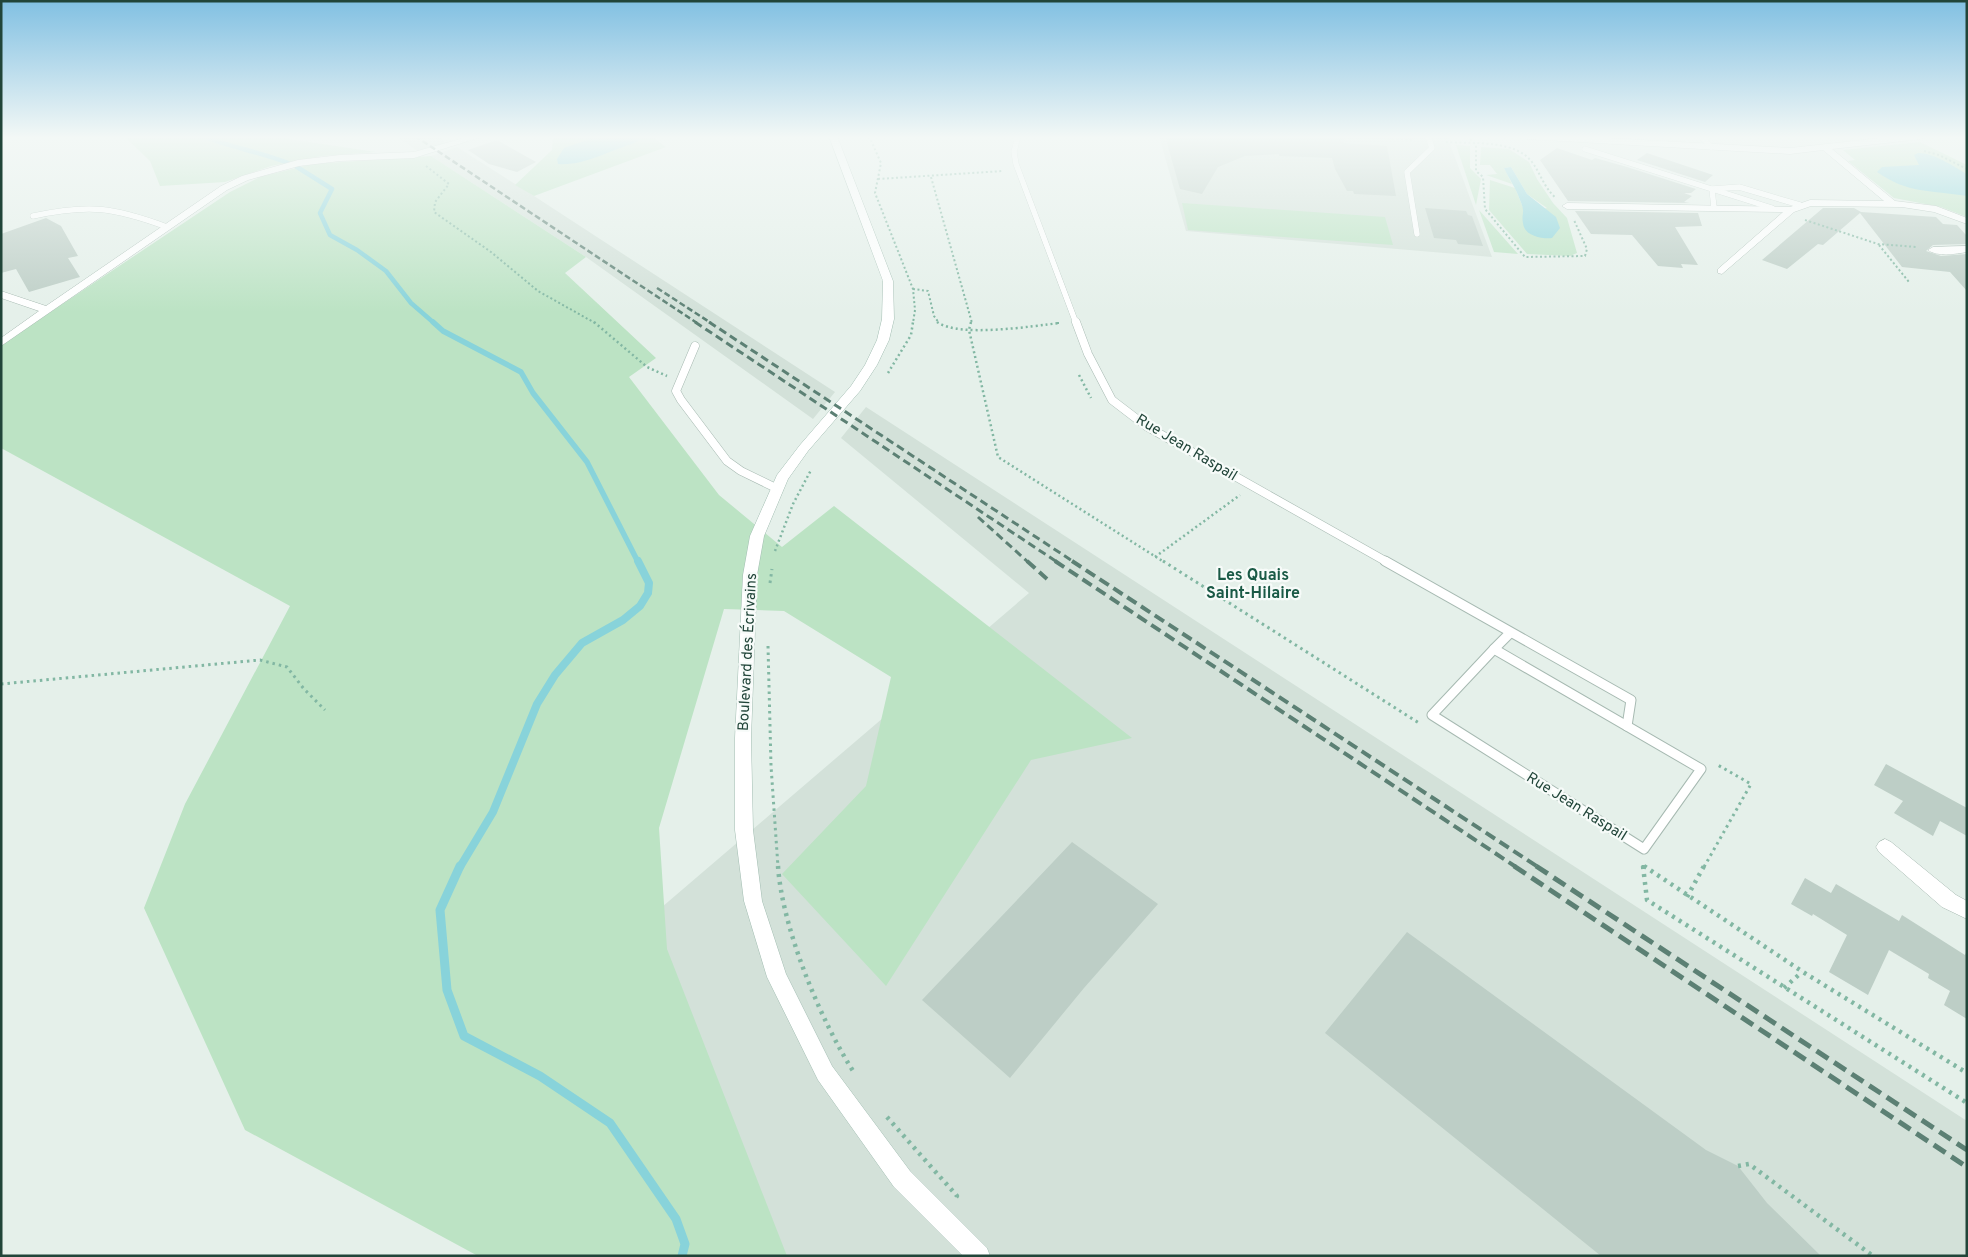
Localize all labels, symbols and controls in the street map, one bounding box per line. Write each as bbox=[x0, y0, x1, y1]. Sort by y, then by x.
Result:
street label: Rue Jean Raspail bbox=[1132, 411, 1240, 486]
district label: Les Quais Saint-Hilaire bbox=[1206, 566, 1300, 604]
street label: Boulevard des Écrivains bbox=[734, 572, 762, 732]
street label: Rue Jean Raspail bbox=[1522, 769, 1630, 846]

